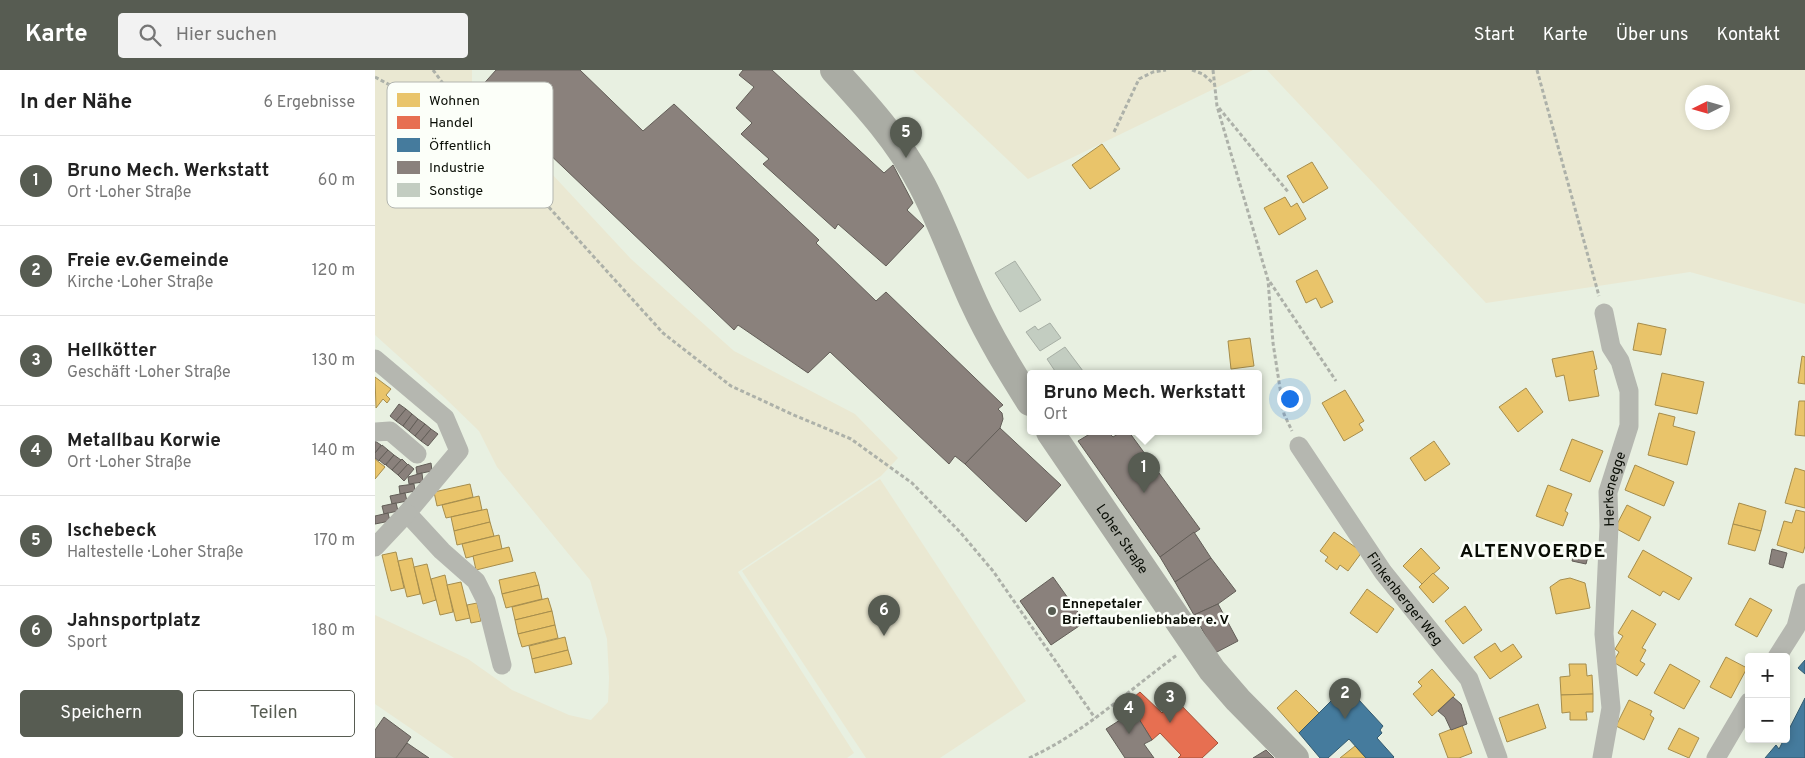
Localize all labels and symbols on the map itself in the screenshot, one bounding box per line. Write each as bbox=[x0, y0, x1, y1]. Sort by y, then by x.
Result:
legend bbox=[387, 82, 553, 208]
north arrow bbox=[1685, 85, 1730, 130]
text: Wohnen bbox=[429, 93, 480, 110]
text: Handel bbox=[429, 115, 473, 132]
pin: 5 bbox=[890, 117, 922, 158]
text: Öffentlich bbox=[429, 137, 491, 155]
text: Industrie bbox=[429, 160, 484, 177]
text: Sonstige bbox=[429, 183, 483, 200]
your location bbox=[1277, 386, 1303, 412]
street label: Herkenegge bbox=[1601, 450, 1630, 527]
pin: 1 bbox=[1128, 452, 1160, 493]
street label: Loher Straße bbox=[1092, 501, 1151, 578]
district label: ALTENVOERDE bbox=[1460, 540, 1606, 564]
street label: Finkenberger Weg bbox=[1362, 549, 1446, 650]
pin: 6 bbox=[868, 595, 900, 636]
place label: Ennepetaler Brieftaubenliebhaber e. V bbox=[1062, 596, 1230, 629]
marker: Ennepetaler Brieftaubenliebhaber e. V bbox=[1046, 605, 1058, 617]
pin: 2 bbox=[1329, 678, 1361, 719]
pin: 3 bbox=[1154, 682, 1186, 723]
pin: 4 bbox=[1113, 693, 1145, 734]

